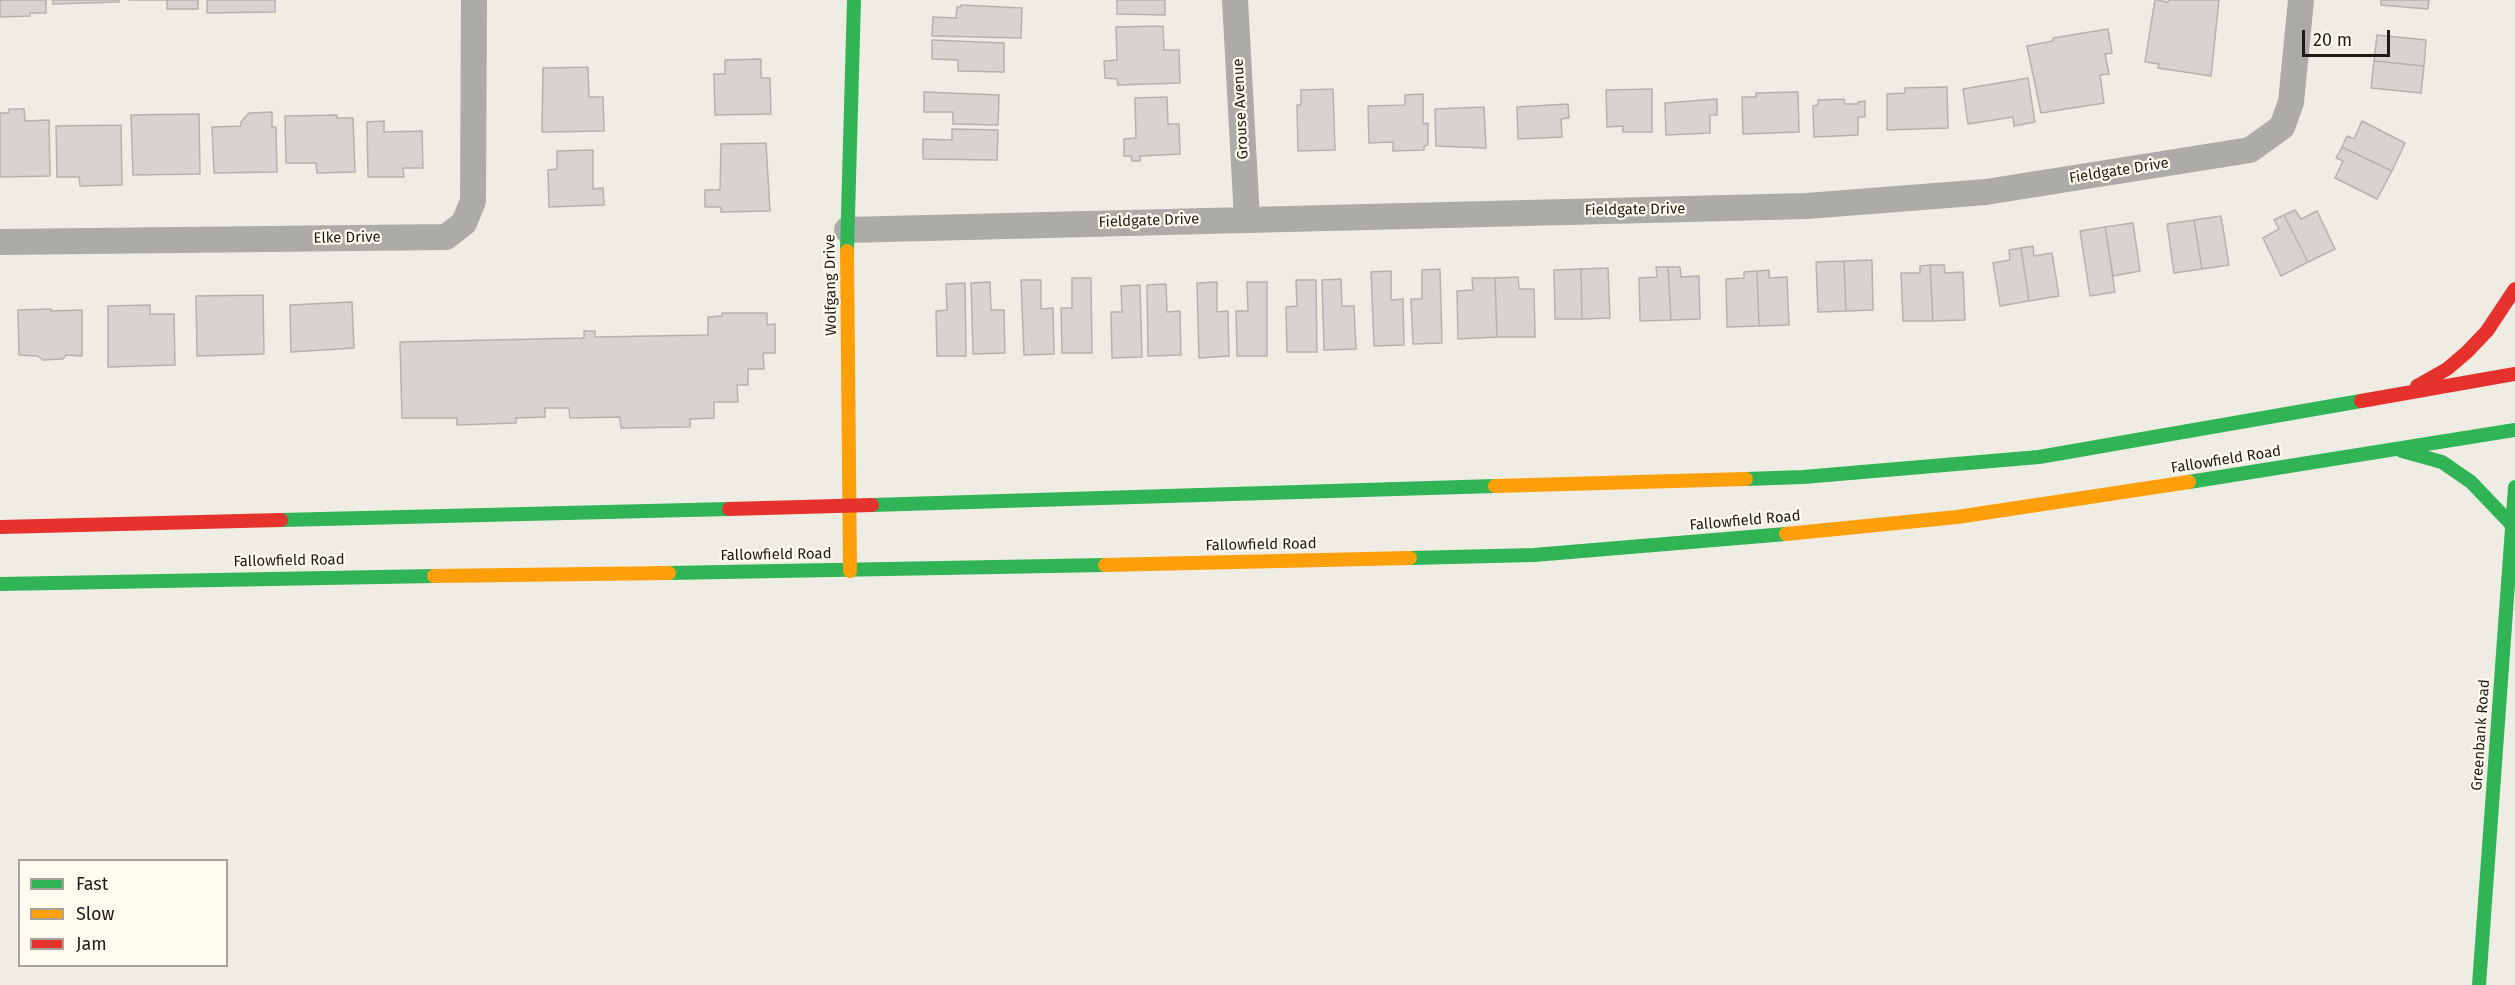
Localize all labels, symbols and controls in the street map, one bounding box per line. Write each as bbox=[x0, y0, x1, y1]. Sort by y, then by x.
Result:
scale bar bbox=[2305, 18, 2394, 56]
text: 20 m bbox=[2313, 29, 2352, 51]
street label: Grouse Avenue bbox=[1229, 58, 1253, 160]
street label: Fieldgate Drive bbox=[2068, 154, 2170, 188]
street label: Fieldgate Drive bbox=[1584, 200, 1686, 220]
street label: Fieldgate Drive bbox=[1098, 210, 1200, 232]
street label: Elke Drive bbox=[313, 228, 381, 248]
street label: Wolfgang Drive bbox=[821, 234, 841, 336]
street label: Fallowfield Road bbox=[2170, 442, 2282, 478]
street label: Fallowfield Road bbox=[1689, 507, 1801, 535]
street label: Fallowfield Road bbox=[1205, 535, 1317, 555]
street label: Fallowfield Road bbox=[720, 545, 832, 565]
street label: Fallowfield Road bbox=[233, 551, 345, 571]
street label: Greenbank Road bbox=[2468, 679, 2494, 791]
legend bbox=[18, 859, 228, 967]
text: Fast bbox=[76, 873, 108, 895]
text: Slow bbox=[76, 903, 114, 925]
text: Jam bbox=[76, 933, 107, 955]

